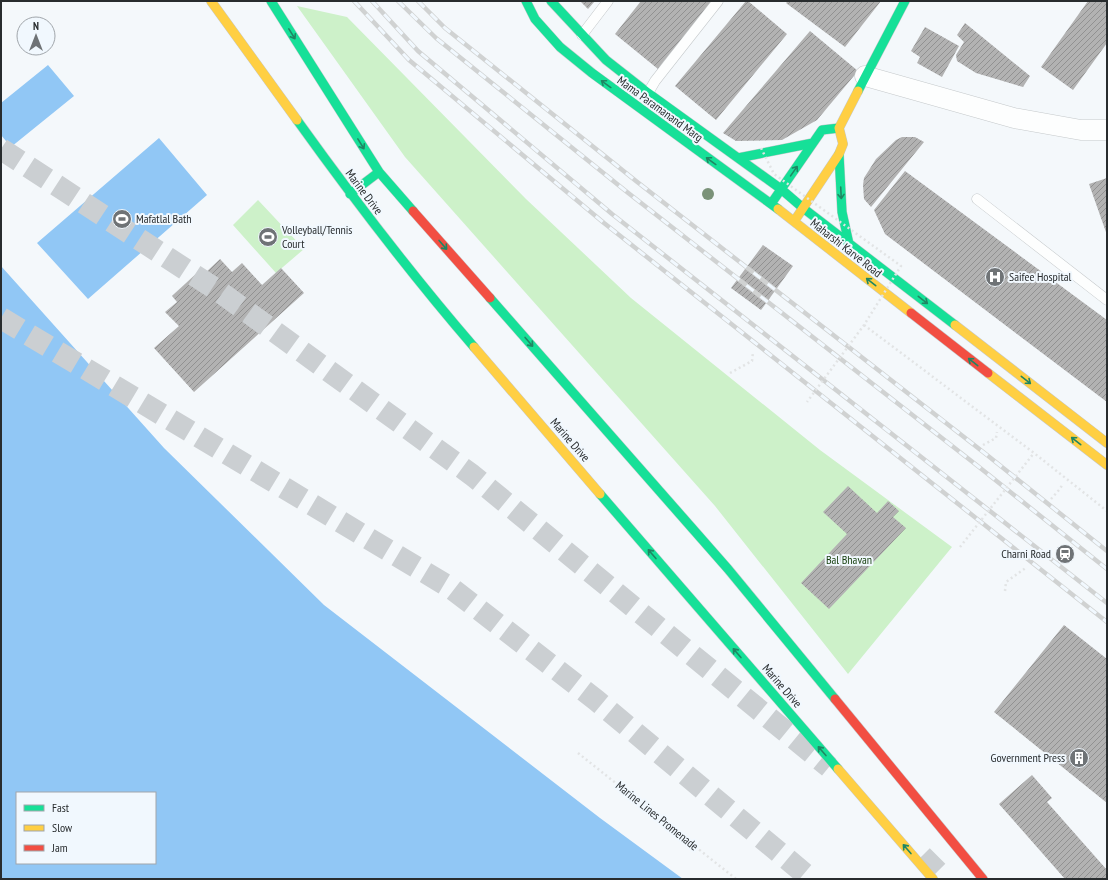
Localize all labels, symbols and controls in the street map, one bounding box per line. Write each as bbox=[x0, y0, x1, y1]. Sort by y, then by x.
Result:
north arrow bbox=[16, 16, 56, 56]
text: N bbox=[33, 19, 39, 33]
one-way arrow bbox=[288, 28, 296, 39]
street label: Mama Paramanand Marg bbox=[615, 72, 706, 145]
one-way arrow bbox=[601, 80, 612, 88]
one-way arrow bbox=[358, 138, 366, 150]
one-way arrow bbox=[706, 157, 717, 165]
one-way arrow bbox=[790, 165, 798, 177]
street label: Marine Drive bbox=[342, 166, 386, 217]
one-way arrow bbox=[838, 186, 845, 199]
sports icon: Mafatlal Bath bbox=[111, 208, 133, 230]
place label: Mafatlal Bath bbox=[136, 211, 192, 226]
street label: Maharshi Karve Road bbox=[808, 215, 885, 280]
place label: Volleyball/Tennis Court bbox=[281, 222, 352, 251]
sports icon: Volleyball/Tennis Court bbox=[257, 226, 279, 248]
one-way arrow bbox=[438, 239, 447, 249]
hospital icon: Saifee Hospital bbox=[984, 266, 1006, 288]
place label: Saifee Hospital bbox=[1009, 269, 1071, 284]
one-way arrow bbox=[865, 278, 876, 287]
one-way arrow bbox=[918, 296, 929, 304]
one-way arrow bbox=[524, 337, 533, 347]
one-way arrow bbox=[968, 358, 979, 366]
one-way arrow bbox=[1020, 375, 1031, 384]
street label: Marine Drive bbox=[547, 415, 593, 465]
one-way arrow bbox=[1071, 437, 1082, 446]
station icon: Charni Road bbox=[1054, 543, 1076, 565]
place label: Charni Road bbox=[1001, 546, 1051, 561]
one-way arrow bbox=[648, 549, 657, 559]
park label: Bal Bhavan bbox=[826, 552, 872, 567]
one-way arrow bbox=[733, 647, 742, 658]
street label: Marine Drive bbox=[759, 661, 805, 711]
one-way arrow bbox=[818, 746, 827, 756]
building icon: Government Press bbox=[1068, 747, 1090, 769]
place label: Government Press bbox=[991, 750, 1065, 765]
street label: Marine Lines Promenade bbox=[613, 778, 702, 854]
legend bbox=[16, 792, 156, 864]
text: Fast bbox=[52, 800, 70, 815]
text: Slow bbox=[52, 820, 73, 835]
text: Jam bbox=[51, 840, 68, 855]
one-way arrow bbox=[903, 844, 912, 855]

